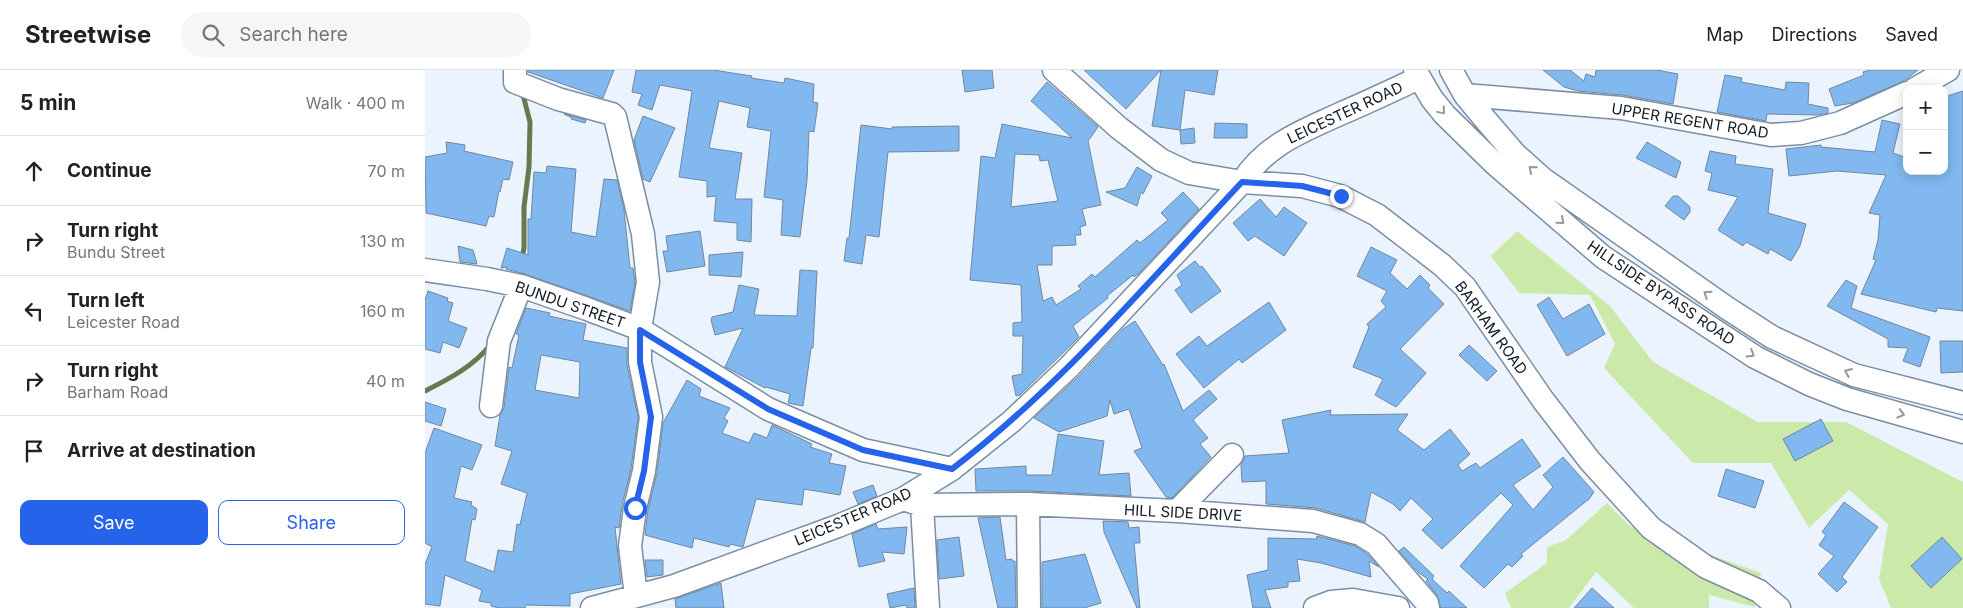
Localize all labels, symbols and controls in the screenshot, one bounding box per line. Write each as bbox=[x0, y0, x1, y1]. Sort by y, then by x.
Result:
search box bbox=[181, 12, 531, 57]
text: Streetwise bbox=[25, 20, 151, 49]
icon: search bbox=[199, 21, 227, 49]
text: Search here bbox=[239, 23, 348, 46]
text: Map bbox=[1706, 24, 1744, 45]
text: Directions bbox=[1772, 24, 1857, 45]
text: Saved bbox=[1885, 24, 1938, 45]
street label: LEICESTER ROAD bbox=[1284, 77, 1406, 148]
map controls bbox=[1903, 85, 1948, 175]
button: + bbox=[1903, 85, 1948, 130]
text: 5 min bbox=[20, 90, 76, 115]
text: Walk · 400 m bbox=[306, 93, 405, 113]
street label: UPPER REGENT ROAD bbox=[1610, 99, 1770, 142]
one-way arrow bbox=[1436, 105, 1445, 114]
button: − bbox=[1903, 130, 1948, 175]
icon: ahead bbox=[20, 157, 48, 185]
text: Continue bbox=[67, 159, 152, 182]
text: 70 m bbox=[368, 161, 405, 181]
one-way arrow bbox=[1528, 166, 1537, 175]
route end bbox=[1330, 185, 1353, 208]
one-way arrow bbox=[1555, 215, 1564, 224]
text: Turn right bbox=[67, 219, 158, 242]
icon: right bbox=[20, 227, 48, 255]
text: 130 m bbox=[360, 231, 405, 251]
street label: HILLSIDE BYPASS ROAD bbox=[1584, 236, 1739, 349]
text: Bundu Street bbox=[67, 242, 165, 262]
street label: BUNDU STREET bbox=[513, 277, 628, 332]
street label: BARHAM ROAD bbox=[1451, 277, 1532, 378]
text: Turn left bbox=[67, 289, 145, 312]
one-way arrow bbox=[1703, 291, 1712, 300]
icon: left bbox=[20, 297, 48, 325]
text: 160 m bbox=[360, 301, 405, 321]
text: Leicester Road bbox=[67, 312, 180, 332]
one-way arrow bbox=[1746, 348, 1755, 358]
text: Turn right bbox=[67, 359, 158, 382]
icon: right bbox=[20, 367, 48, 395]
one-way arrow bbox=[1845, 368, 1853, 378]
text: 40 m bbox=[366, 371, 405, 391]
text: Barham Road bbox=[67, 382, 168, 402]
one-way arrow bbox=[1897, 409, 1905, 419]
icon: arrive bbox=[20, 437, 48, 465]
text: Arrive at destination bbox=[67, 439, 256, 462]
street label: LEICESTER ROAD bbox=[791, 483, 914, 550]
route start bbox=[624, 497, 647, 520]
button: Save bbox=[20, 500, 208, 545]
button: Share bbox=[218, 500, 405, 545]
street label: HILL SIDE DRIVE bbox=[1124, 500, 1242, 525]

